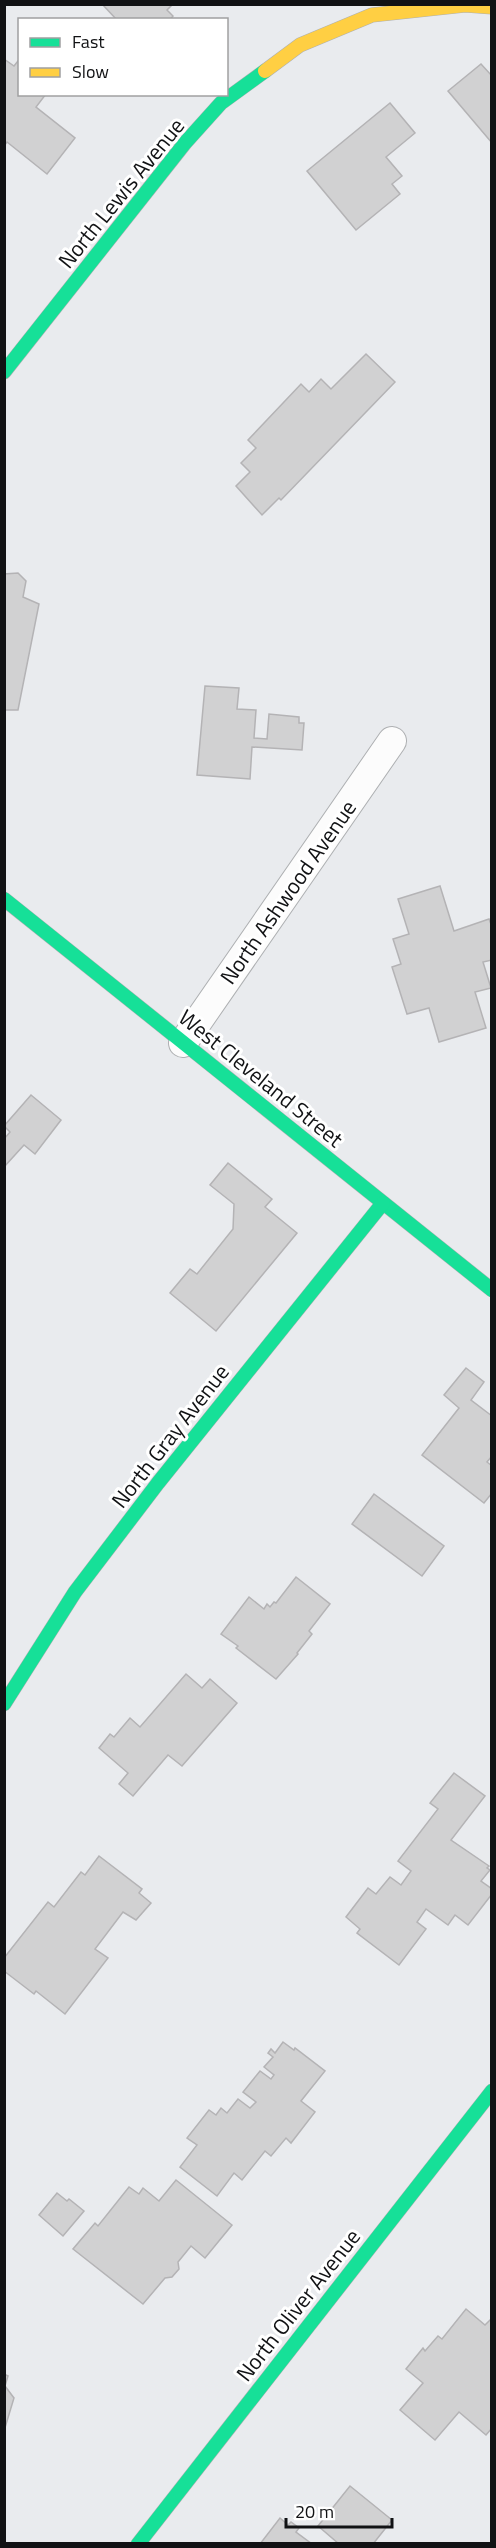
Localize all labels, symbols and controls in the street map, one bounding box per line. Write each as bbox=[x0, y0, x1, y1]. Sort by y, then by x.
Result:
legend bbox=[18, 18, 228, 96]
text: Fast bbox=[72, 28, 105, 55]
text: Slow bbox=[72, 58, 109, 85]
street label: North Lewis Avenue bbox=[49, 110, 193, 276]
street label: North Ashwood Avenue bbox=[211, 793, 365, 991]
street label: West Cleveland Street bbox=[171, 1001, 351, 1155]
street label: North Gray Avenue bbox=[103, 1357, 237, 1515]
street label: North Oliver Avenue bbox=[227, 2221, 369, 2389]
scale bar bbox=[286, 2491, 392, 2529]
text: 20 m bbox=[295, 2498, 334, 2525]

